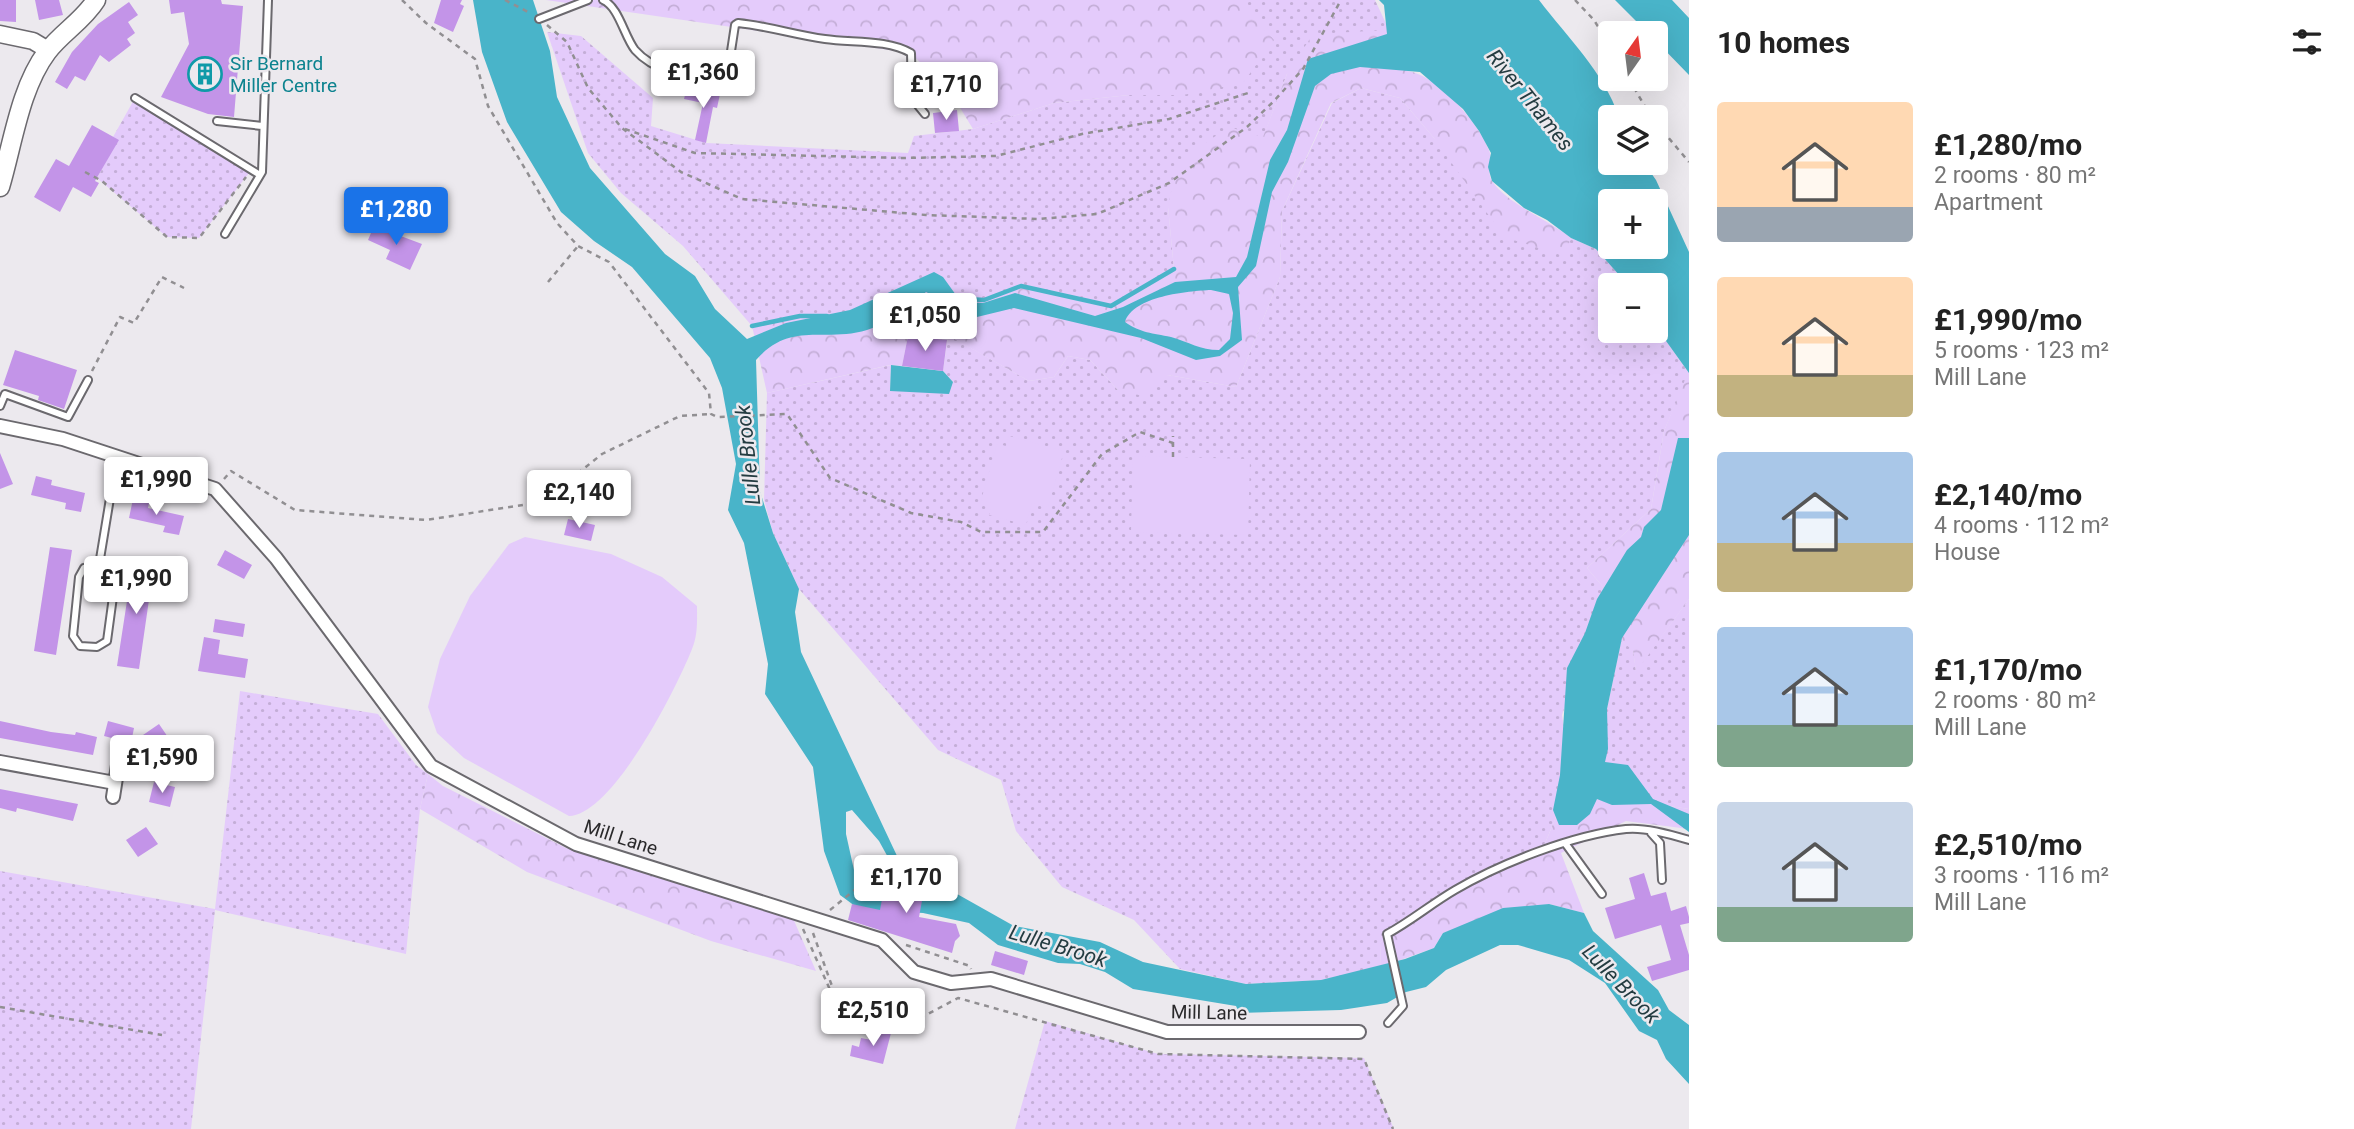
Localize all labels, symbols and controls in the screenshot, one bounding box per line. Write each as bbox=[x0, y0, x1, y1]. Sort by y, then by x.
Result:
north arrow bbox=[1598, 21, 1668, 91]
map controls bbox=[1598, 21, 1668, 343]
icon: filters bbox=[2288, 23, 2326, 61]
text: 10 homes bbox=[1717, 25, 1850, 60]
water label: River Thames bbox=[1482, 45, 1578, 155]
pin: £1,360 bbox=[646, 50, 760, 110]
place label: Sir Bernard Miller Centre bbox=[230, 52, 337, 97]
building icon: Sir Bernard Miller Centre bbox=[186, 55, 224, 93]
text: £1,360 bbox=[667, 59, 739, 86]
pin: £1,710 bbox=[889, 62, 1003, 122]
text: £1,710 bbox=[910, 71, 982, 98]
button: layers bbox=[1598, 105, 1668, 175]
text: £1,280/mo bbox=[1934, 127, 2082, 162]
icon: home bbox=[1773, 130, 1857, 214]
text: 2 rooms · 80 m² bbox=[1934, 162, 2096, 189]
pin: £1,280 bbox=[339, 188, 453, 247]
button: + bbox=[1598, 189, 1668, 259]
text: Apartment bbox=[1934, 189, 2043, 216]
text: £1,280 bbox=[360, 196, 432, 223]
button: − bbox=[1598, 273, 1668, 343]
pin: £1,050 bbox=[868, 294, 982, 353]
text: £1,050 bbox=[889, 302, 961, 329]
text: £1,990/mo bbox=[1934, 302, 2082, 337]
icon: home bbox=[1773, 305, 1857, 389]
text: 5 rooms · 123 m² bbox=[1934, 337, 2109, 364]
text: Mill Lane bbox=[1934, 364, 2026, 391]
water label: Lulle Brook bbox=[731, 403, 765, 506]
pin: £1,990 bbox=[99, 458, 213, 517]
text: £1,990 bbox=[120, 466, 192, 493]
pin: £2,140 bbox=[522, 470, 636, 530]
text: £2,140/mo bbox=[1934, 477, 2082, 512]
text: £2,140 bbox=[543, 479, 615, 506]
icon: home bbox=[1773, 480, 1857, 564]
text: 4 rooms · 112 m² bbox=[1934, 512, 2109, 539]
text: House bbox=[1934, 539, 2000, 566]
pin: £1,990 bbox=[79, 556, 193, 616]
text: £1,990 bbox=[100, 565, 172, 592]
text: £1,170/mo bbox=[1934, 652, 2082, 687]
icon: home bbox=[1773, 655, 1857, 739]
text: 2 rooms · 80 m² bbox=[1934, 687, 2096, 714]
text: Mill Lane bbox=[1934, 714, 2026, 741]
pin: £1,590 bbox=[105, 736, 219, 795]
text: £1,590 bbox=[126, 744, 198, 771]
street label: Mill Lane bbox=[581, 815, 661, 860]
text: £2,510/mo bbox=[1934, 827, 2082, 862]
icon: home bbox=[1773, 830, 1857, 914]
pin: £1,170 bbox=[849, 856, 963, 915]
text: 3 rooms · 116 m² bbox=[1934, 862, 2109, 889]
text: £1,170 bbox=[870, 864, 942, 891]
text: Mill Lane bbox=[1934, 889, 2026, 916]
water label: Lulle Brook bbox=[1006, 920, 1110, 972]
water label: Lulle Brook bbox=[1577, 939, 1665, 1029]
pin: £2,510 bbox=[816, 988, 930, 1048]
text: £2,510 bbox=[837, 997, 909, 1024]
street label: Mill Lane bbox=[1171, 1000, 1247, 1025]

